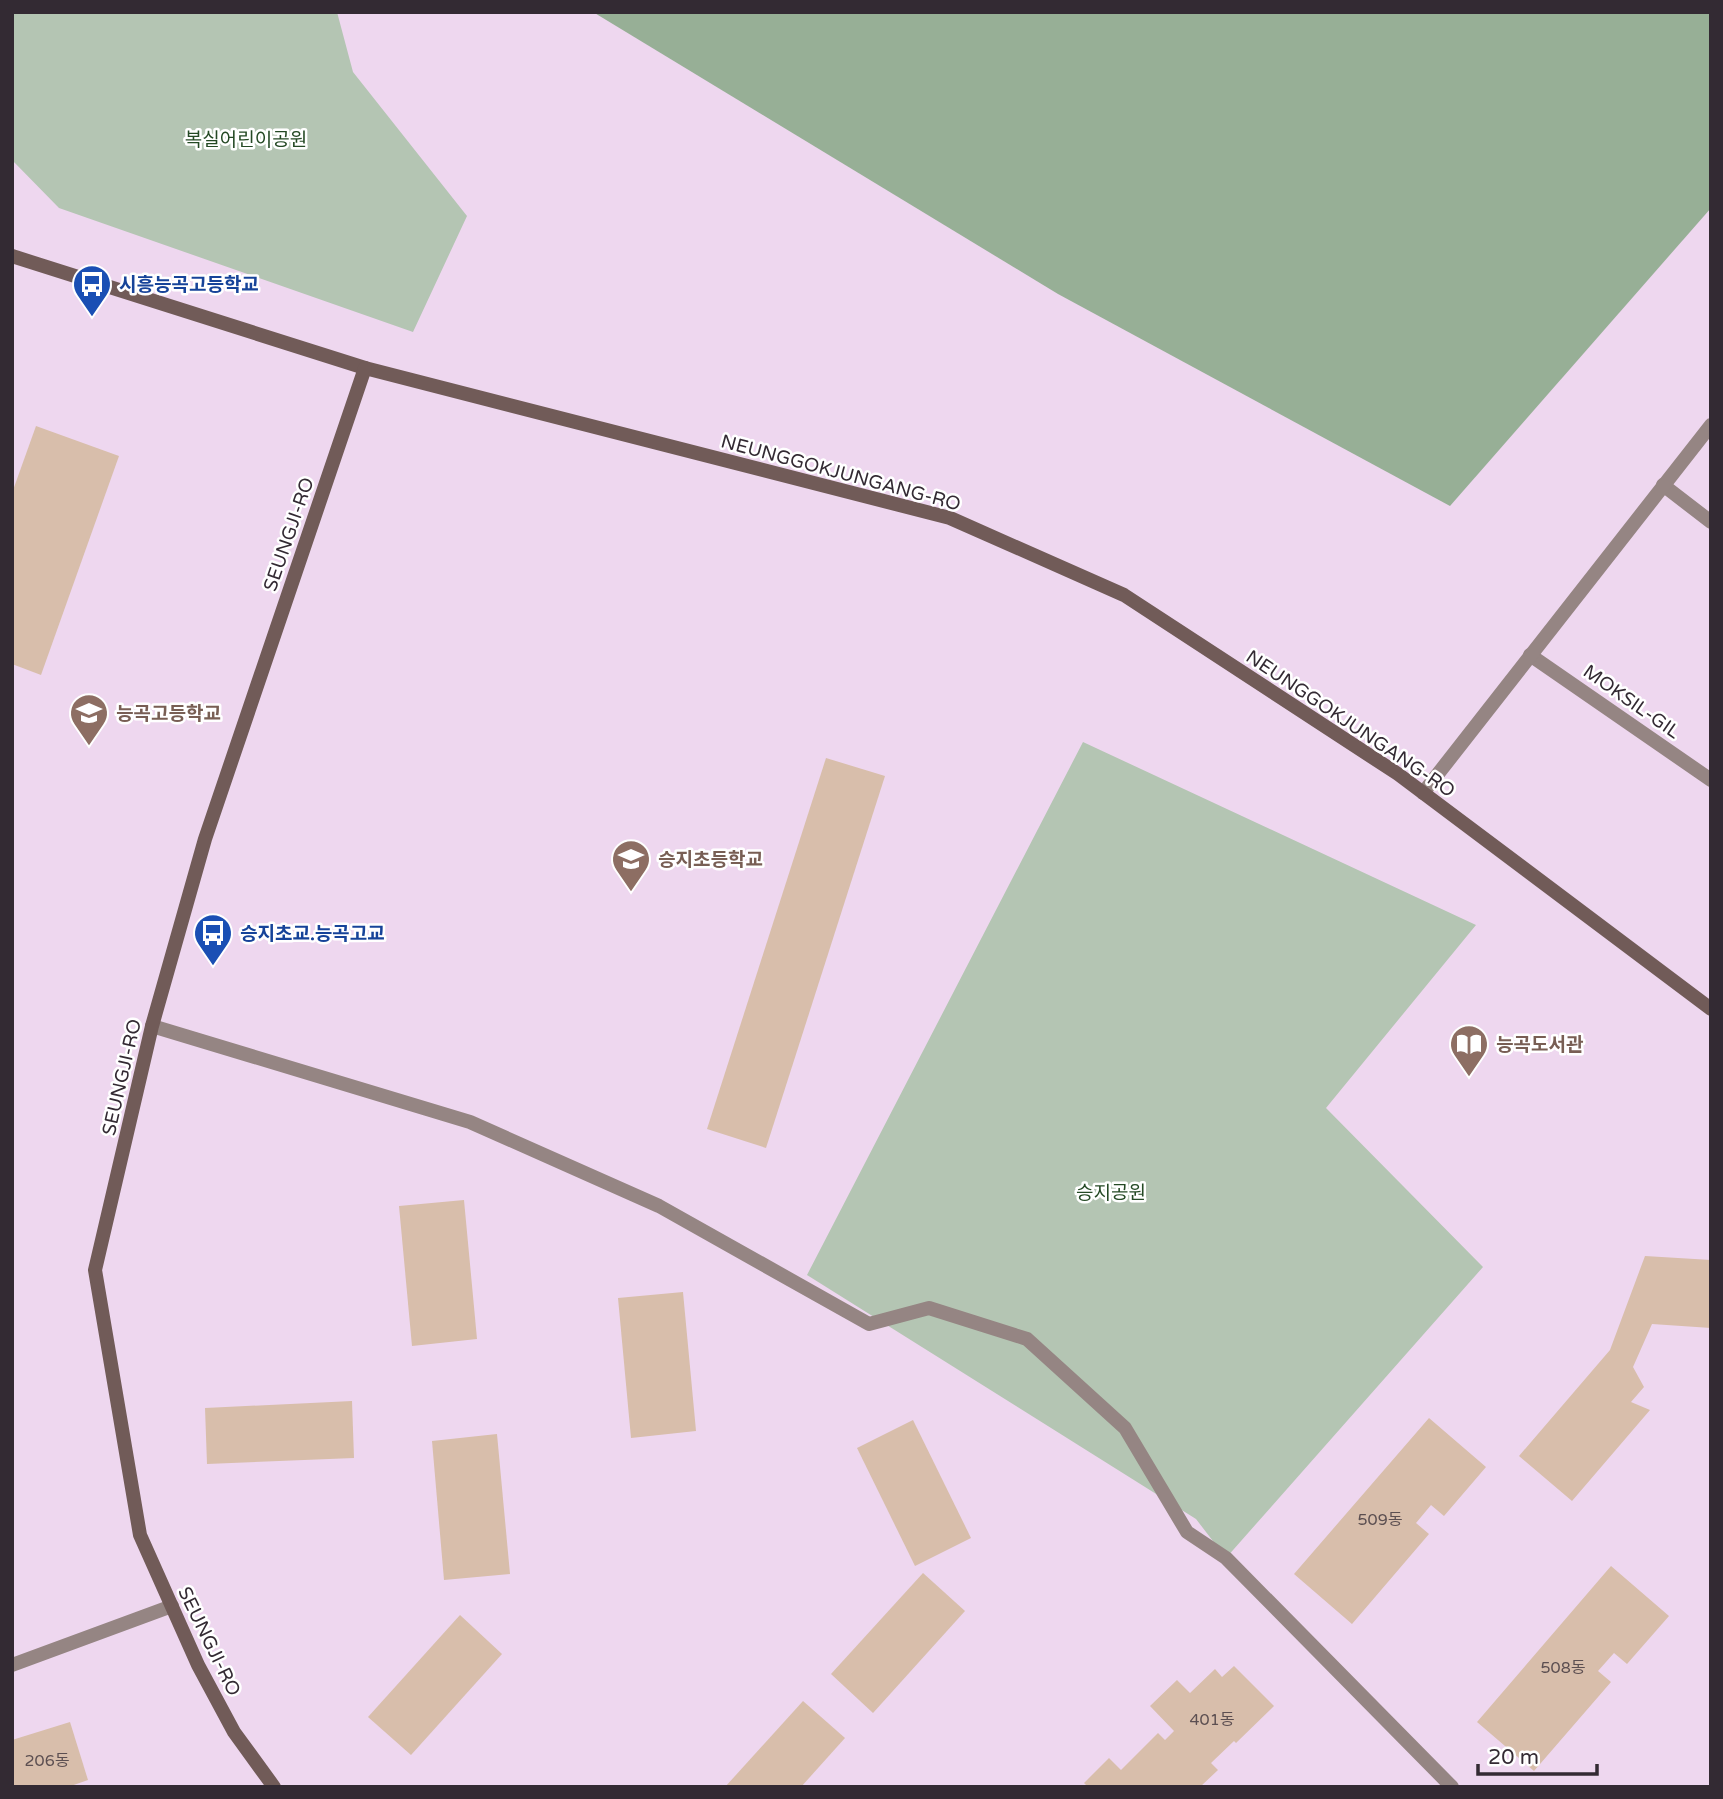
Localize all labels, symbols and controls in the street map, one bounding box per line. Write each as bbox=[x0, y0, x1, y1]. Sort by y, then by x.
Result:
park label: 복실어린이공원 bbox=[185, 129, 307, 151]
bus stop icon: 시흥능곡고등학교 bbox=[71, 263, 113, 318]
place label: 시흥능곡고등학교 bbox=[119, 274, 259, 296]
street label: NEUNGGOKJUNGANG-RO bbox=[718, 430, 963, 516]
street label: SEUNGJI-RO bbox=[259, 475, 319, 594]
street label: NEUNGGOKJUNGANG-RO bbox=[1242, 646, 1459, 802]
street label: MOKSIL-GIL bbox=[1579, 660, 1684, 743]
school or university icon: 능곡고등학교 bbox=[68, 692, 110, 747]
place label: 능곡고등학교 bbox=[116, 703, 221, 725]
school or university icon: 승지초등학교 bbox=[610, 838, 652, 893]
place label: 승지초등학교 bbox=[658, 849, 763, 871]
bus stop icon: 승지초교.능곡고교 bbox=[192, 912, 234, 967]
place label: 승지초교.능곡고교 bbox=[240, 923, 385, 945]
street label: SEUNGJI-RO bbox=[98, 1017, 146, 1138]
library icon: 능곡도서관 bbox=[1448, 1023, 1490, 1078]
place label: 능곡도서관 bbox=[1496, 1034, 1584, 1056]
park label: 승지공원 bbox=[1076, 1182, 1146, 1204]
house number: 509동 bbox=[1358, 1510, 1403, 1530]
street label: SEUNGJI-RO bbox=[173, 1583, 245, 1700]
house number: 508동 bbox=[1541, 1658, 1586, 1678]
house number: 401동 bbox=[1190, 1710, 1235, 1730]
scale bar bbox=[1478, 1732, 1597, 1776]
text: 20 m bbox=[1488, 1745, 1539, 1770]
house number: 206동 bbox=[25, 1751, 70, 1771]

